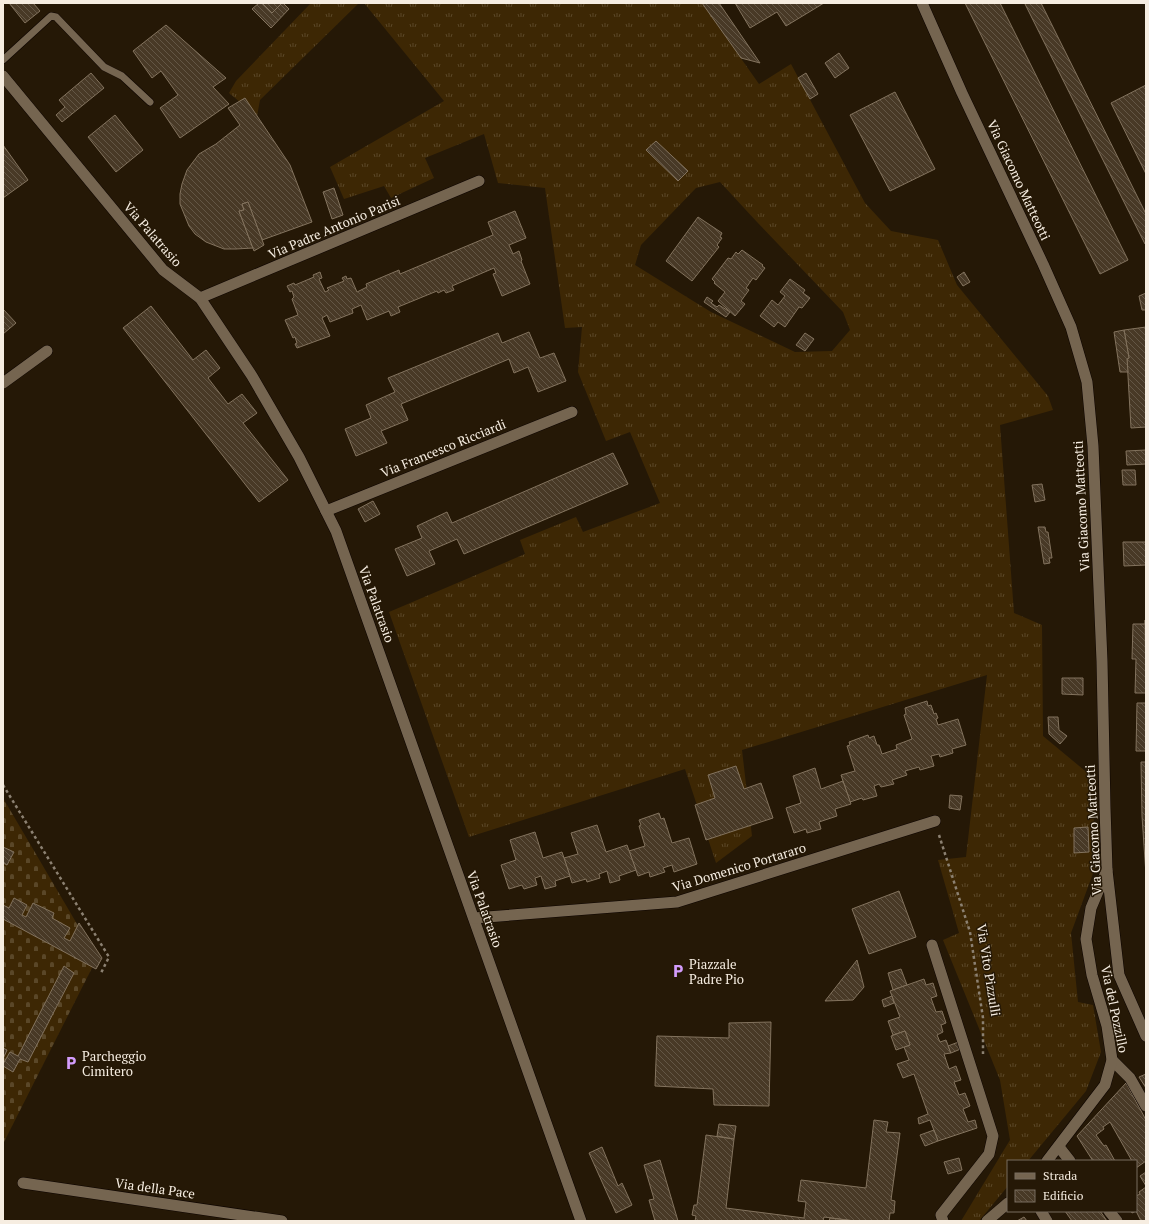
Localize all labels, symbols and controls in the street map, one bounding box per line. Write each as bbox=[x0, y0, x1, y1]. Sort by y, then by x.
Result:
street label: Via Giacomo Matteotti bbox=[983, 117, 1055, 243]
street label: Via Padre Antonio Parisi bbox=[265, 191, 403, 263]
street label: Via Palatrasio bbox=[120, 198, 186, 270]
street label: Via Francesco Ricciardi bbox=[378, 415, 508, 481]
street label: Via Giacomo Matteotti bbox=[1069, 440, 1093, 572]
street label: Via Palatrasio bbox=[355, 563, 399, 645]
street label: Via Giacomo Matteotti bbox=[1081, 764, 1105, 896]
street label: Via Domenico Portararo bbox=[670, 838, 808, 896]
street label: Via Palatrasio bbox=[463, 868, 507, 950]
street label: Via Vito Pizzulli bbox=[973, 922, 1005, 1018]
place label: Piazzale Padre Pio bbox=[689, 955, 744, 988]
parking icon: Piazzale Padre Pio bbox=[670, 963, 686, 979]
street label: Via del Pozzillo bbox=[1097, 964, 1133, 1054]
place label: Parcheggio Cimitero bbox=[82, 1047, 146, 1080]
parking icon: Parcheggio Cimitero bbox=[63, 1055, 79, 1071]
legend bbox=[1007, 1160, 1137, 1212]
text: Strada bbox=[1043, 1168, 1077, 1183]
street label: Via della Pace bbox=[114, 1173, 196, 1203]
text: Edificio bbox=[1043, 1188, 1084, 1203]

